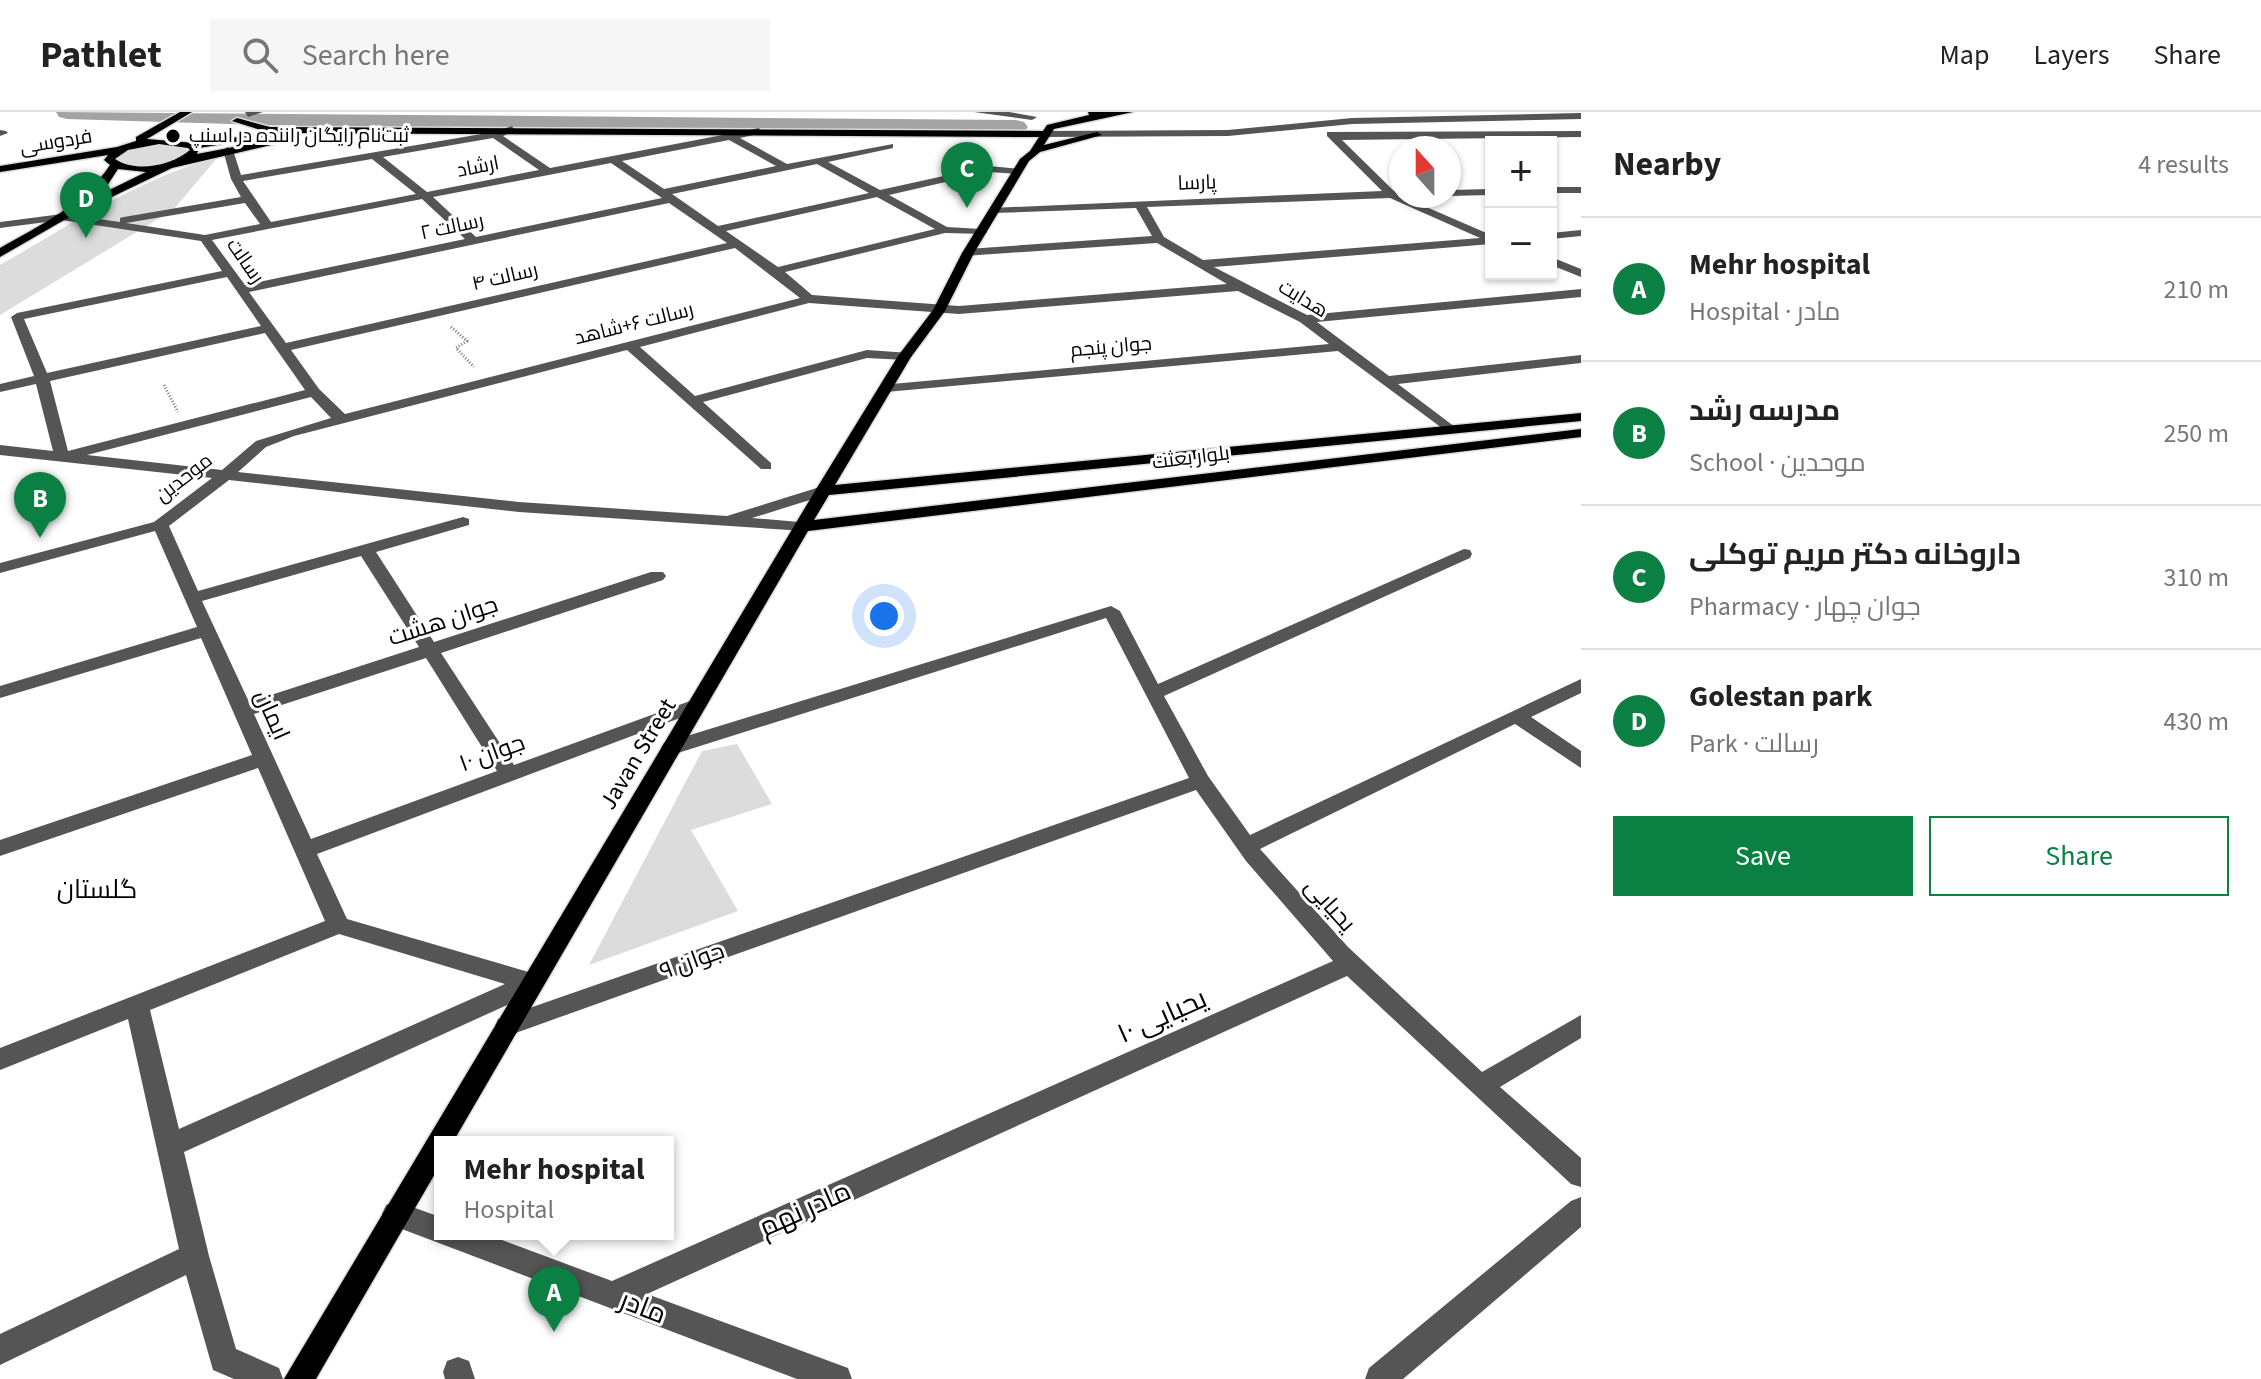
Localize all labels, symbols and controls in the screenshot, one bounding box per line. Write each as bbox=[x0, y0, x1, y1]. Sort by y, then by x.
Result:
search box bbox=[210, 19, 770, 91]
text: Pathlet bbox=[40, 28, 162, 82]
icon: search bbox=[238, 33, 282, 77]
text: Search here bbox=[302, 34, 450, 77]
text: Map bbox=[1939, 35, 1989, 75]
text: Layers bbox=[2033, 35, 2109, 75]
text: Share bbox=[2153, 35, 2221, 75]
street label: فردوسی bbox=[18, 122, 94, 162]
place label: ثبت‌نام رایگان راننده در اسنپ bbox=[189, 122, 410, 150]
marker: ثبت‌نام رایگان راننده در اسنپ bbox=[164, 127, 182, 145]
north arrow bbox=[1389, 136, 1461, 208]
map controls bbox=[1485, 136, 1557, 280]
button: + bbox=[1485, 136, 1557, 208]
text: Nearby bbox=[1613, 140, 1721, 189]
pin: C bbox=[941, 142, 993, 208]
text: 4 results bbox=[2138, 146, 2229, 183]
street label: ارشاد bbox=[454, 149, 502, 185]
street label: پارسا bbox=[1177, 168, 1218, 198]
pin: D bbox=[60, 172, 112, 238]
street label: رسالت ۲ bbox=[418, 207, 486, 247]
button: − bbox=[1485, 208, 1557, 280]
street label: رسالت bbox=[219, 233, 271, 289]
text: Mehr hospital bbox=[1689, 243, 1870, 286]
street label: رسالت ۴ bbox=[469, 256, 541, 298]
text: A bbox=[1632, 271, 1646, 308]
text: 210 m bbox=[2163, 271, 2229, 308]
street label: هدایت bbox=[1273, 273, 1333, 325]
text: Hospital · مادر bbox=[1689, 293, 1840, 330]
street label: رسالت ۶+شاهد bbox=[571, 296, 697, 352]
street label: جوان پنجم bbox=[1069, 329, 1153, 365]
text: مدرسه رشد bbox=[1689, 389, 1840, 432]
text: B bbox=[1631, 415, 1647, 452]
text: 250 m bbox=[2163, 415, 2229, 452]
street label: بلوار بعثت bbox=[1151, 439, 1231, 477]
text: School · موحدین bbox=[1689, 444, 1866, 481]
street label: موحدین bbox=[150, 447, 218, 509]
pin: B bbox=[14, 472, 66, 538]
text: داروخانه دکتر مریم توکلی bbox=[1689, 533, 2021, 576]
text: C bbox=[1631, 559, 1647, 596]
text: 310 m bbox=[2163, 559, 2229, 596]
street label: جوان هشت bbox=[383, 587, 503, 655]
text: Pharmacy · جوان چهار bbox=[1689, 588, 1921, 625]
your location bbox=[864, 596, 904, 636]
text: Golestan park bbox=[1689, 675, 1873, 718]
street label: ایمان bbox=[245, 684, 299, 746]
street label: Javan Street bbox=[591, 692, 685, 816]
text: D bbox=[1631, 703, 1647, 740]
text: 430 m bbox=[2163, 703, 2229, 740]
street label: جوان ۱۰ bbox=[454, 725, 530, 781]
text: Park · رسالت bbox=[1689, 725, 1819, 762]
button: Save bbox=[1613, 816, 1913, 896]
button: Share bbox=[1929, 816, 2229, 896]
street label: یحیایی bbox=[1296, 870, 1364, 940]
district label: گلستان bbox=[57, 871, 137, 908]
street label: جوان ۹ bbox=[655, 933, 729, 989]
street label: یحیایی ۱۰ bbox=[1111, 978, 1214, 1053]
popup bbox=[434, 1136, 674, 1240]
text: Mehr hospital bbox=[463, 1148, 645, 1191]
street label: مادر نهم bbox=[752, 1171, 858, 1247]
text: Hospital bbox=[463, 1191, 554, 1228]
pin: A bbox=[528, 1266, 580, 1332]
street label: مادر bbox=[612, 1279, 672, 1334]

